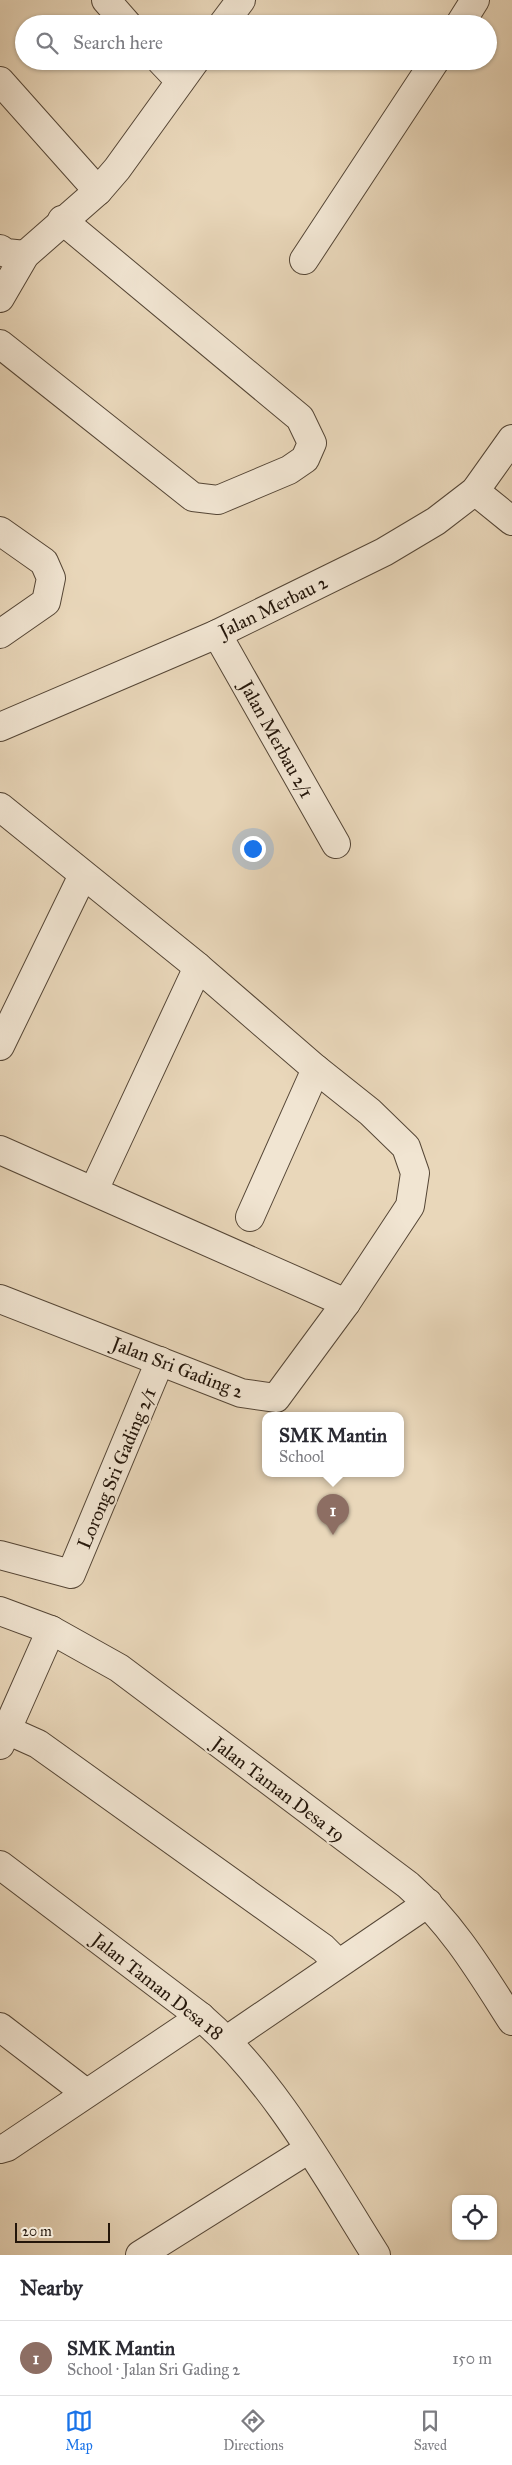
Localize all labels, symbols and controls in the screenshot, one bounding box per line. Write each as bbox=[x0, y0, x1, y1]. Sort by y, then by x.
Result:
search box bbox=[15, 15, 497, 70]
icon: search bbox=[33, 29, 61, 57]
text: Search here bbox=[73, 31, 163, 54]
street label: Jalan Merbau 2 bbox=[213, 570, 332, 644]
street label: Jalan Merbau 2/1 bbox=[233, 675, 318, 802]
your location bbox=[240, 836, 266, 862]
street label: Jalan Sri Gading 2 bbox=[106, 1331, 248, 1404]
street label: Lorong Sri Gading 2/1 bbox=[72, 1384, 162, 1553]
popup bbox=[262, 1412, 404, 1477]
text: SMK Mantin bbox=[279, 1424, 387, 1447]
text: School bbox=[279, 1447, 324, 1466]
pin: 1 bbox=[317, 1494, 349, 1535]
street label: Jalan Taman Desa 19 bbox=[205, 1731, 350, 1848]
street label: Jalan Taman Desa 18 bbox=[85, 1927, 228, 2046]
map controls bbox=[452, 2195, 497, 2240]
button: locate bbox=[452, 2195, 497, 2240]
scale bar bbox=[15, 2220, 110, 2243]
text: 20 m bbox=[22, 2223, 52, 2240]
text: Nearby bbox=[20, 2275, 83, 2301]
text: SMK Mantin bbox=[67, 2337, 175, 2360]
text: 1 bbox=[33, 2349, 39, 2368]
text: 150 m bbox=[452, 2349, 492, 2368]
text: School · Jalan Sri Gading 2 bbox=[67, 2360, 240, 2379]
tab: Map bbox=[65, 2407, 93, 2454]
tab: Directions bbox=[223, 2407, 284, 2454]
tab: Saved bbox=[414, 2407, 447, 2454]

